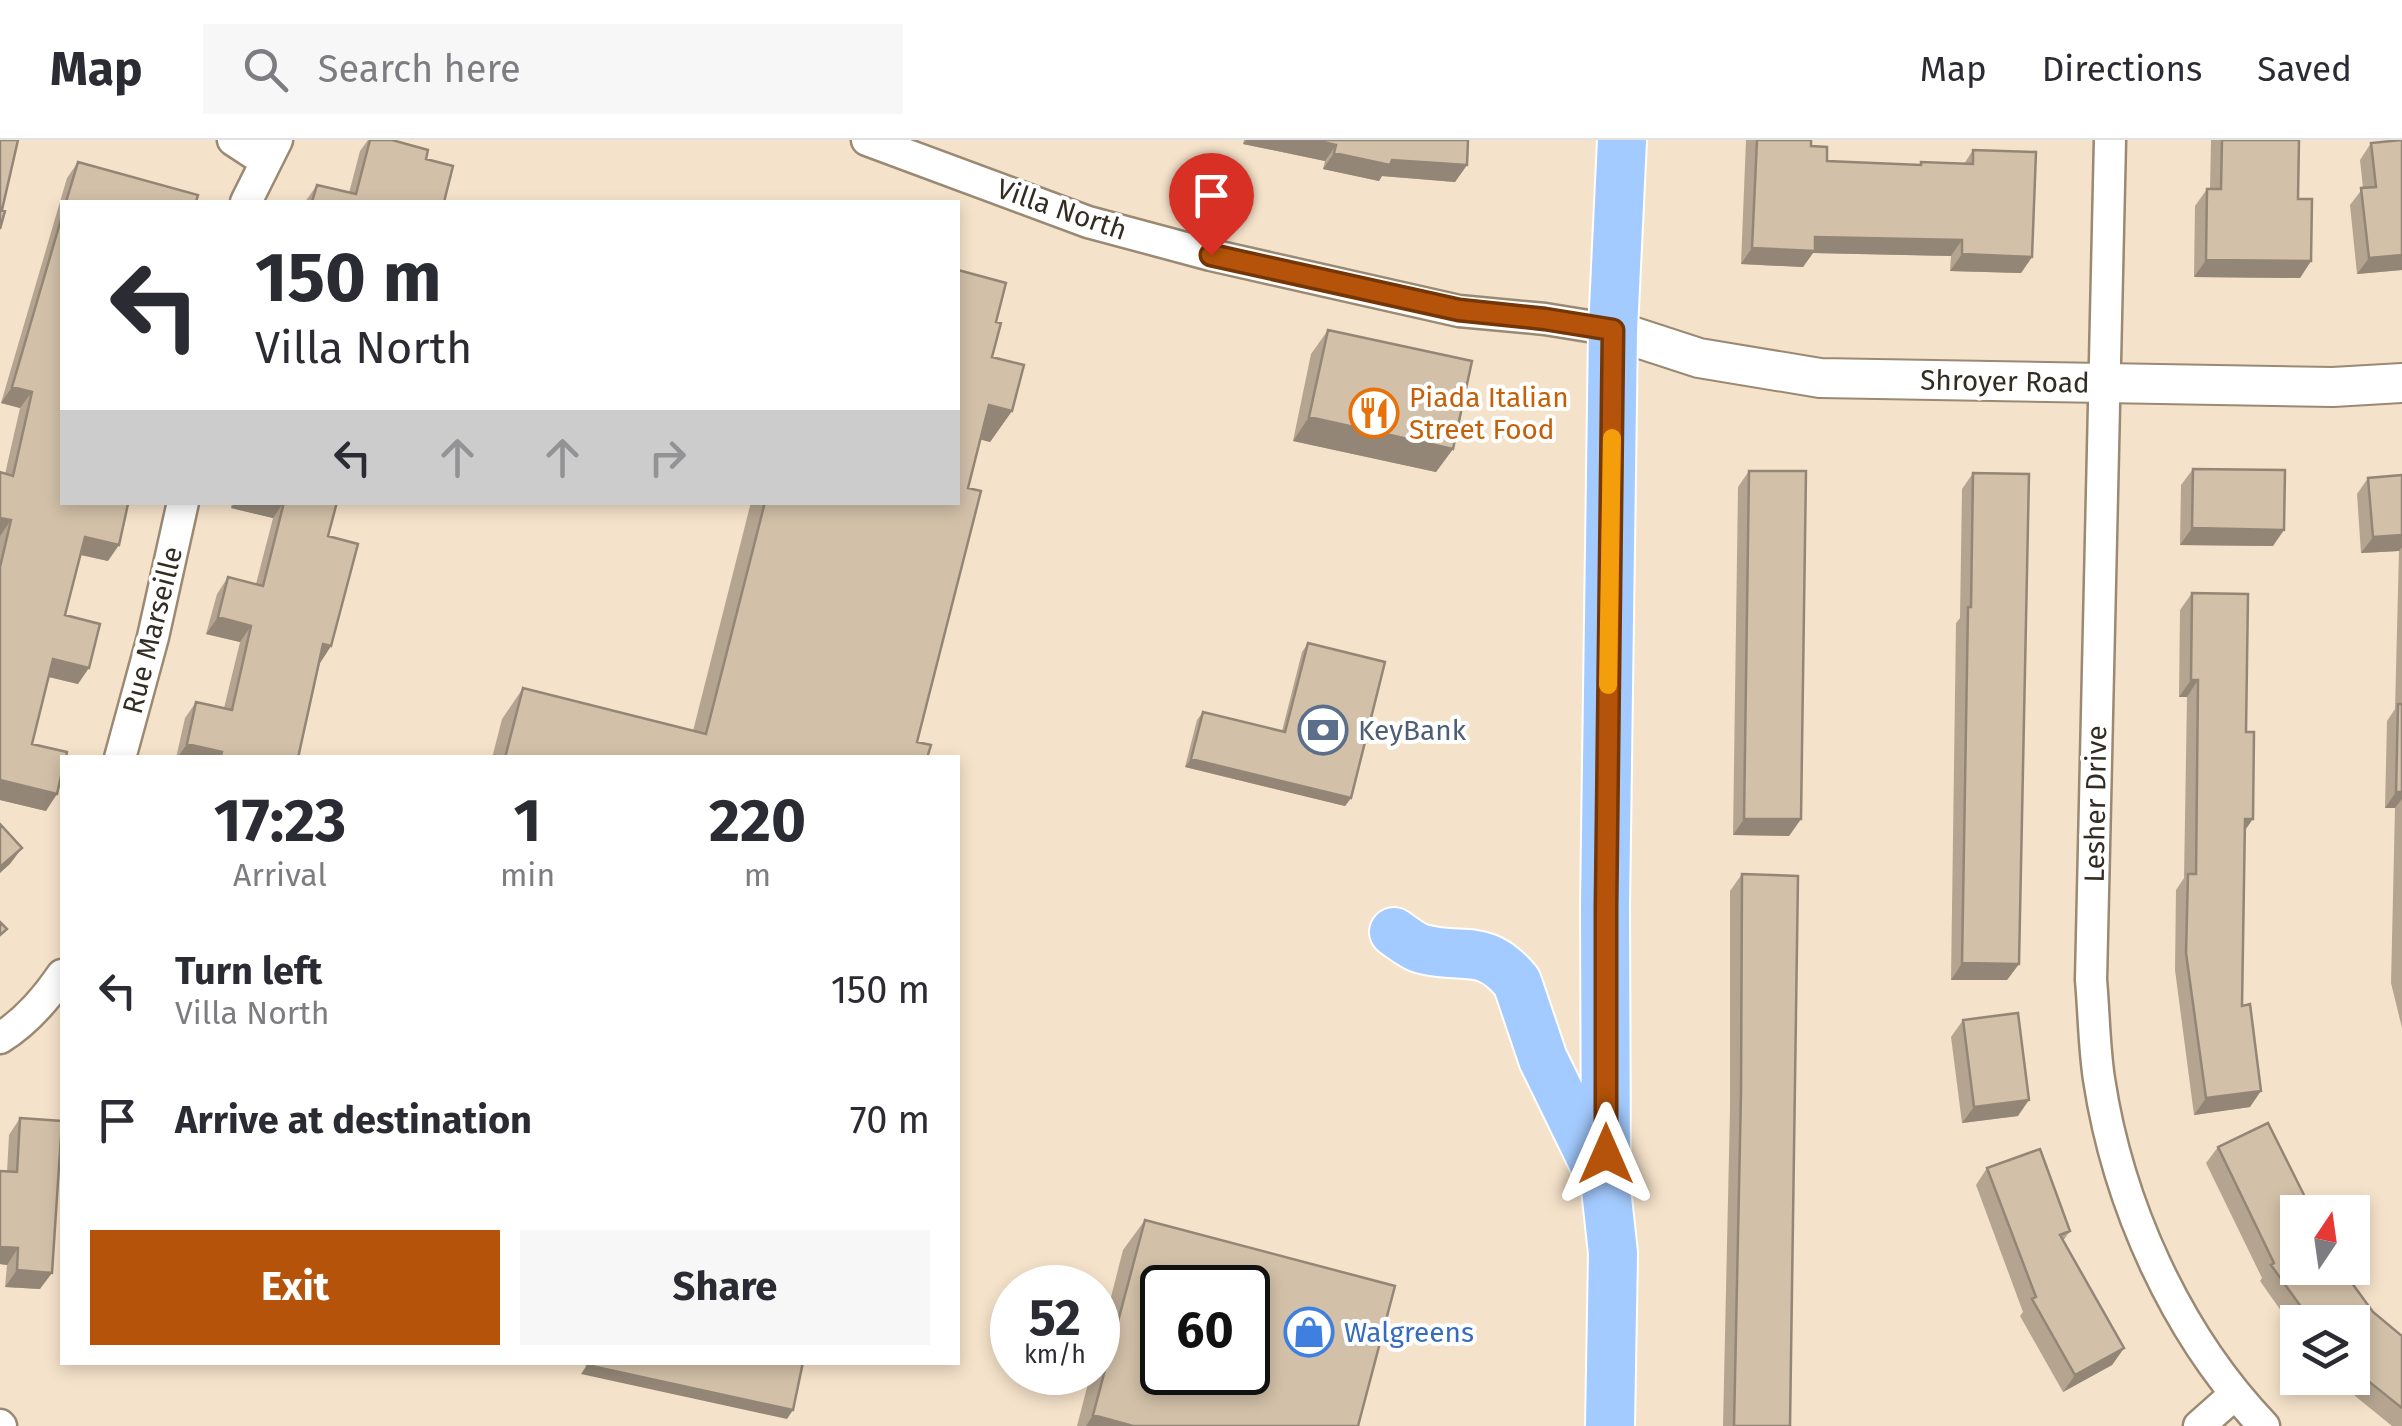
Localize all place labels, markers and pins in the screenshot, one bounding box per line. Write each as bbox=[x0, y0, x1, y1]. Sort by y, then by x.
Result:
pin bbox=[1169, 153, 1254, 256]
place label: Piada Italian Street Food bbox=[1409, 381, 1569, 446]
restaurant icon: Piada Italian Street Food bbox=[1348, 387, 1400, 439]
bank icon: KeyBank bbox=[1297, 704, 1349, 756]
place label: KeyBank bbox=[1358, 714, 1467, 747]
shop icon: Walgreens bbox=[1283, 1306, 1335, 1358]
place label: Walgreens bbox=[1344, 1316, 1474, 1349]

